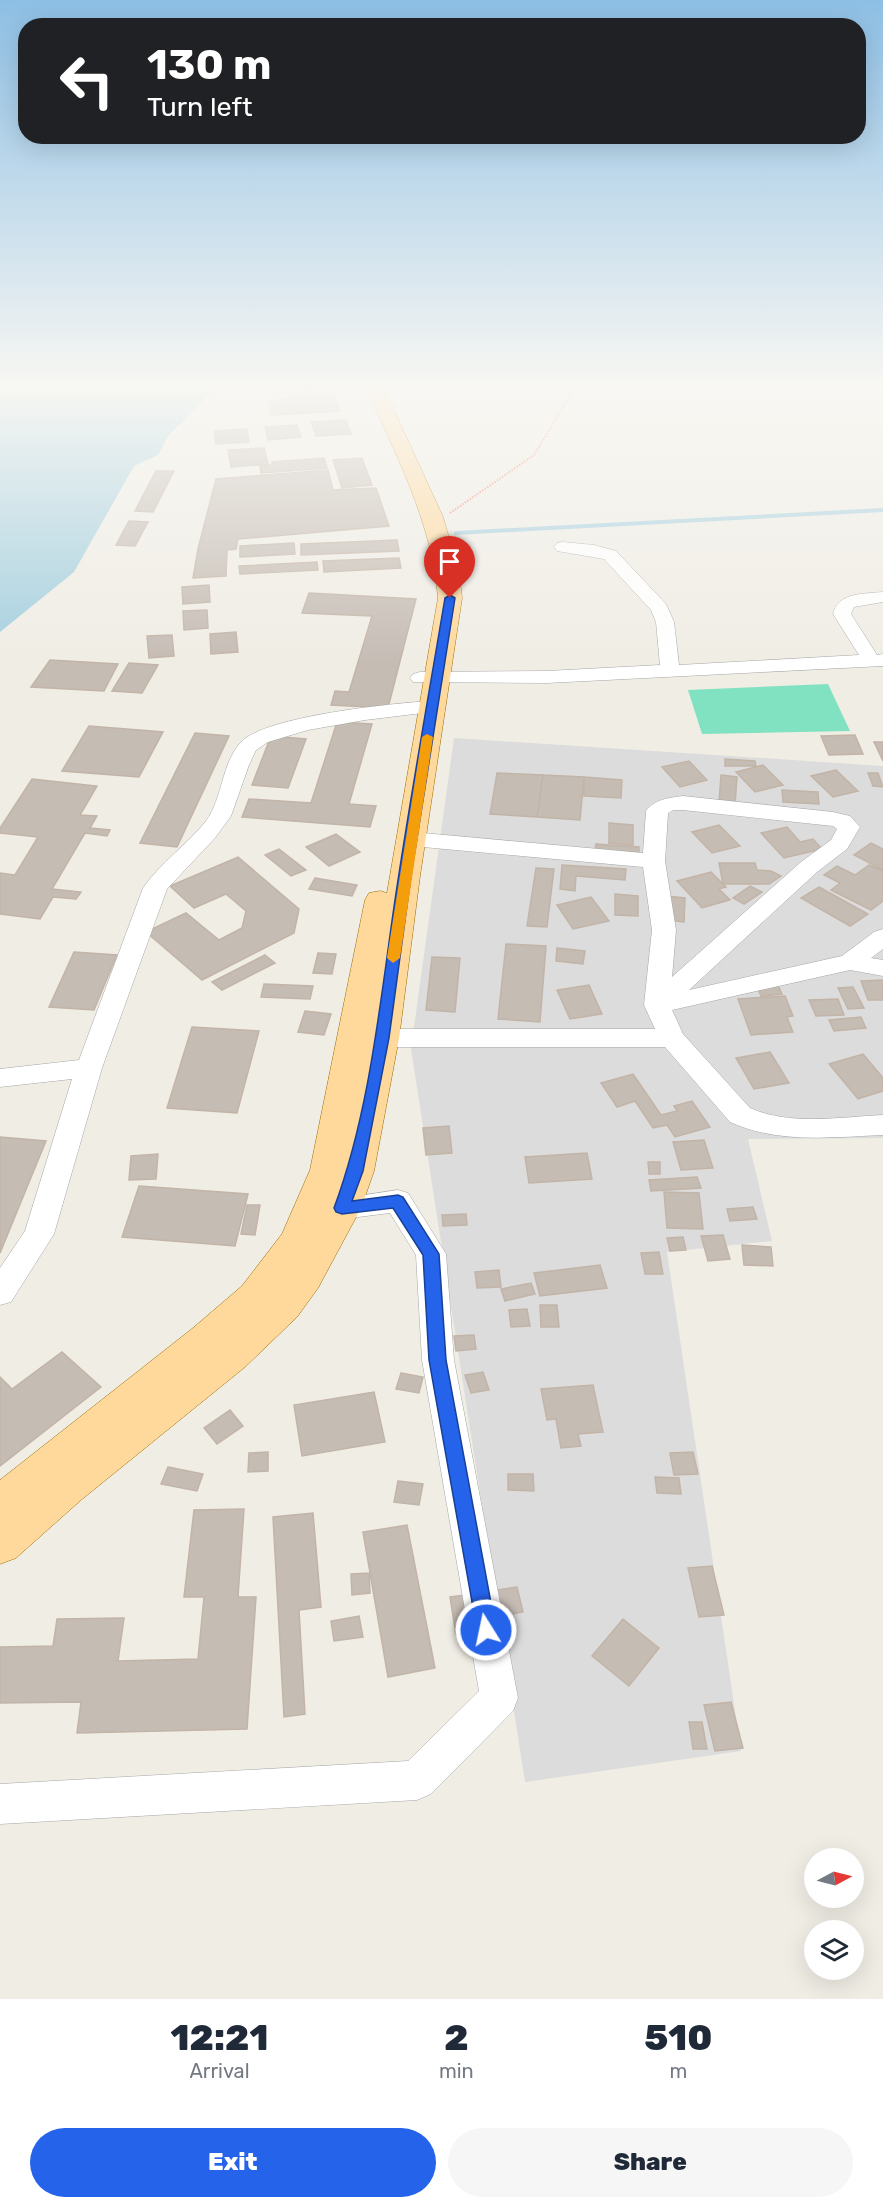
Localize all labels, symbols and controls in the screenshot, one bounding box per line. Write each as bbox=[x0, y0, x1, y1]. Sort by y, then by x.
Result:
text: 130 m bbox=[147, 40, 272, 90]
icon: left bbox=[48, 42, 126, 120]
text: Turn left bbox=[147, 91, 252, 123]
pin bbox=[424, 536, 475, 598]
icon: arrive bbox=[433, 545, 466, 578]
position arrow bbox=[454, 1598, 518, 1662]
north arrow bbox=[804, 1848, 864, 1908]
map controls bbox=[804, 1848, 864, 1980]
button: layers bbox=[804, 1920, 864, 1980]
text: 12:21 bbox=[171, 2016, 268, 2059]
text: 2 bbox=[444, 2016, 469, 2059]
text: 510 bbox=[644, 2016, 712, 2059]
text: Arrival bbox=[189, 2059, 250, 2083]
text: min bbox=[439, 2059, 474, 2083]
text: m bbox=[669, 2059, 687, 2083]
button: Exit bbox=[30, 2128, 436, 2197]
button: Share bbox=[448, 2128, 853, 2197]

